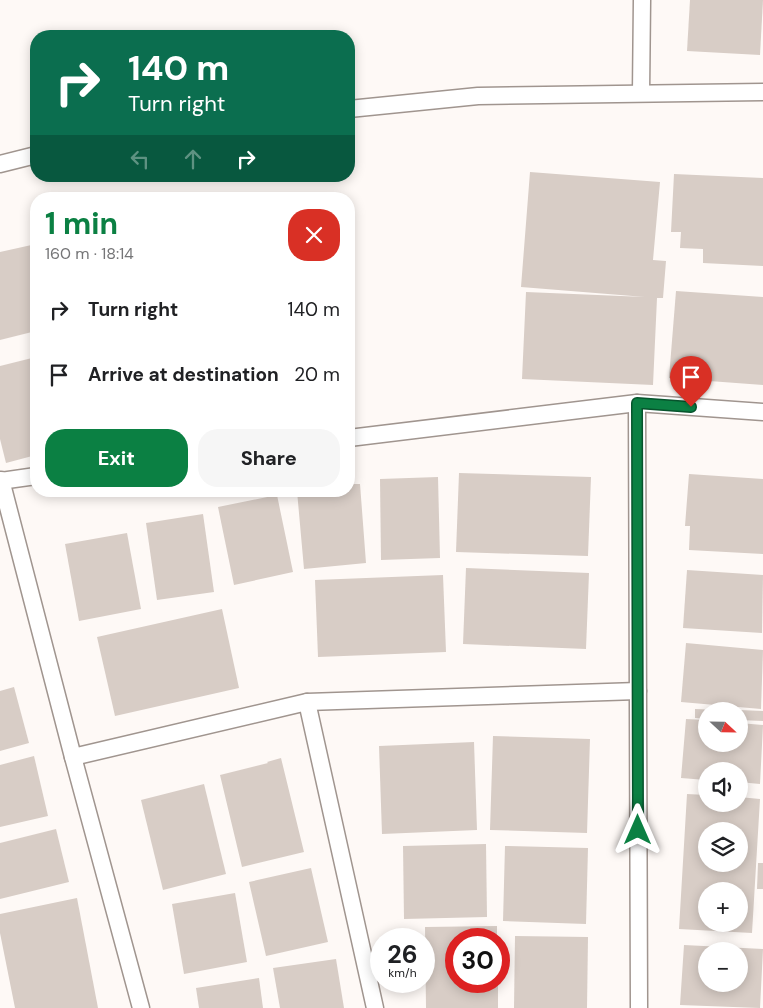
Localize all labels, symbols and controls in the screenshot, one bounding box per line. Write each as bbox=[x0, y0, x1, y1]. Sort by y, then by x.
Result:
text: 140 m bbox=[128, 45, 229, 91]
icon: right bbox=[45, 50, 110, 115]
text: Turn right bbox=[128, 89, 225, 118]
icon: left bbox=[126, 145, 154, 173]
icon: ahead bbox=[179, 145, 207, 173]
icon: right bbox=[232, 145, 260, 173]
text: 1 min bbox=[45, 204, 118, 243]
button: close bbox=[288, 209, 340, 261]
text: 160 m · 18:14 bbox=[45, 243, 134, 264]
icon: right bbox=[45, 296, 73, 324]
text: Turn right bbox=[88, 297, 178, 322]
text: 140 m bbox=[288, 297, 340, 322]
pin bbox=[670, 356, 712, 407]
icon: arrive bbox=[45, 361, 73, 389]
text: Arrive at destination bbox=[88, 362, 279, 387]
text: 20 m bbox=[294, 362, 340, 387]
icon: arrive bbox=[677, 363, 705, 391]
button: Exit bbox=[45, 429, 188, 487]
button: Share bbox=[198, 429, 340, 487]
north arrow bbox=[698, 702, 748, 752]
map controls bbox=[698, 702, 748, 992]
button: sound bbox=[698, 762, 748, 812]
position arrow bbox=[611, 803, 663, 855]
button: layers bbox=[698, 822, 748, 872]
button: + bbox=[698, 882, 748, 932]
speed limit sign: 30 bbox=[445, 928, 510, 993]
text: 26 bbox=[387, 938, 418, 971]
button: − bbox=[698, 942, 748, 992]
text: km/h bbox=[388, 965, 417, 981]

